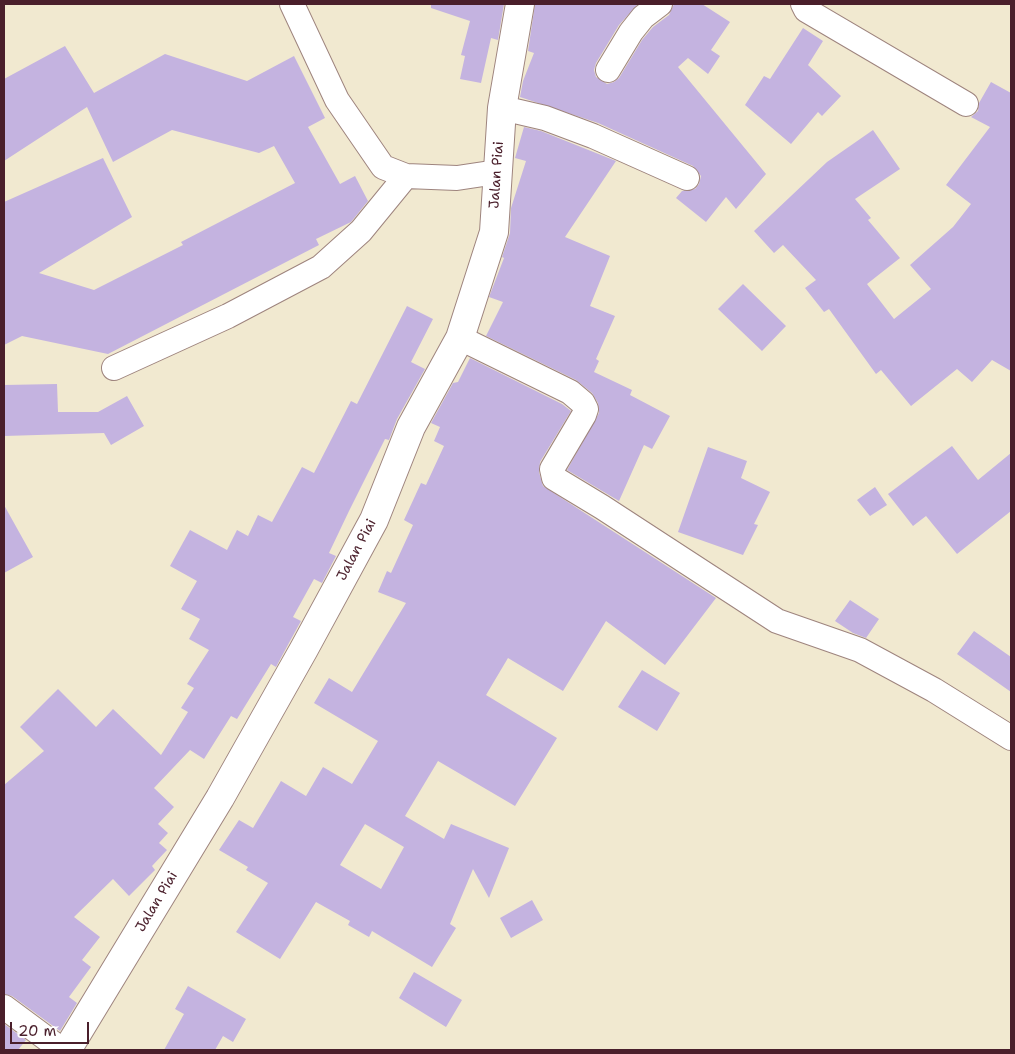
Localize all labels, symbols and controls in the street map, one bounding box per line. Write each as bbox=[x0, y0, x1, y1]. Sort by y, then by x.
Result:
street label: Jalan Piai bbox=[486, 141, 508, 209]
street label: Jalan Piai bbox=[334, 516, 380, 584]
street label: Jalan Piai bbox=[132, 869, 182, 935]
scale bar bbox=[12, 1012, 91, 1044]
text: 20 m bbox=[18, 1021, 57, 1041]

